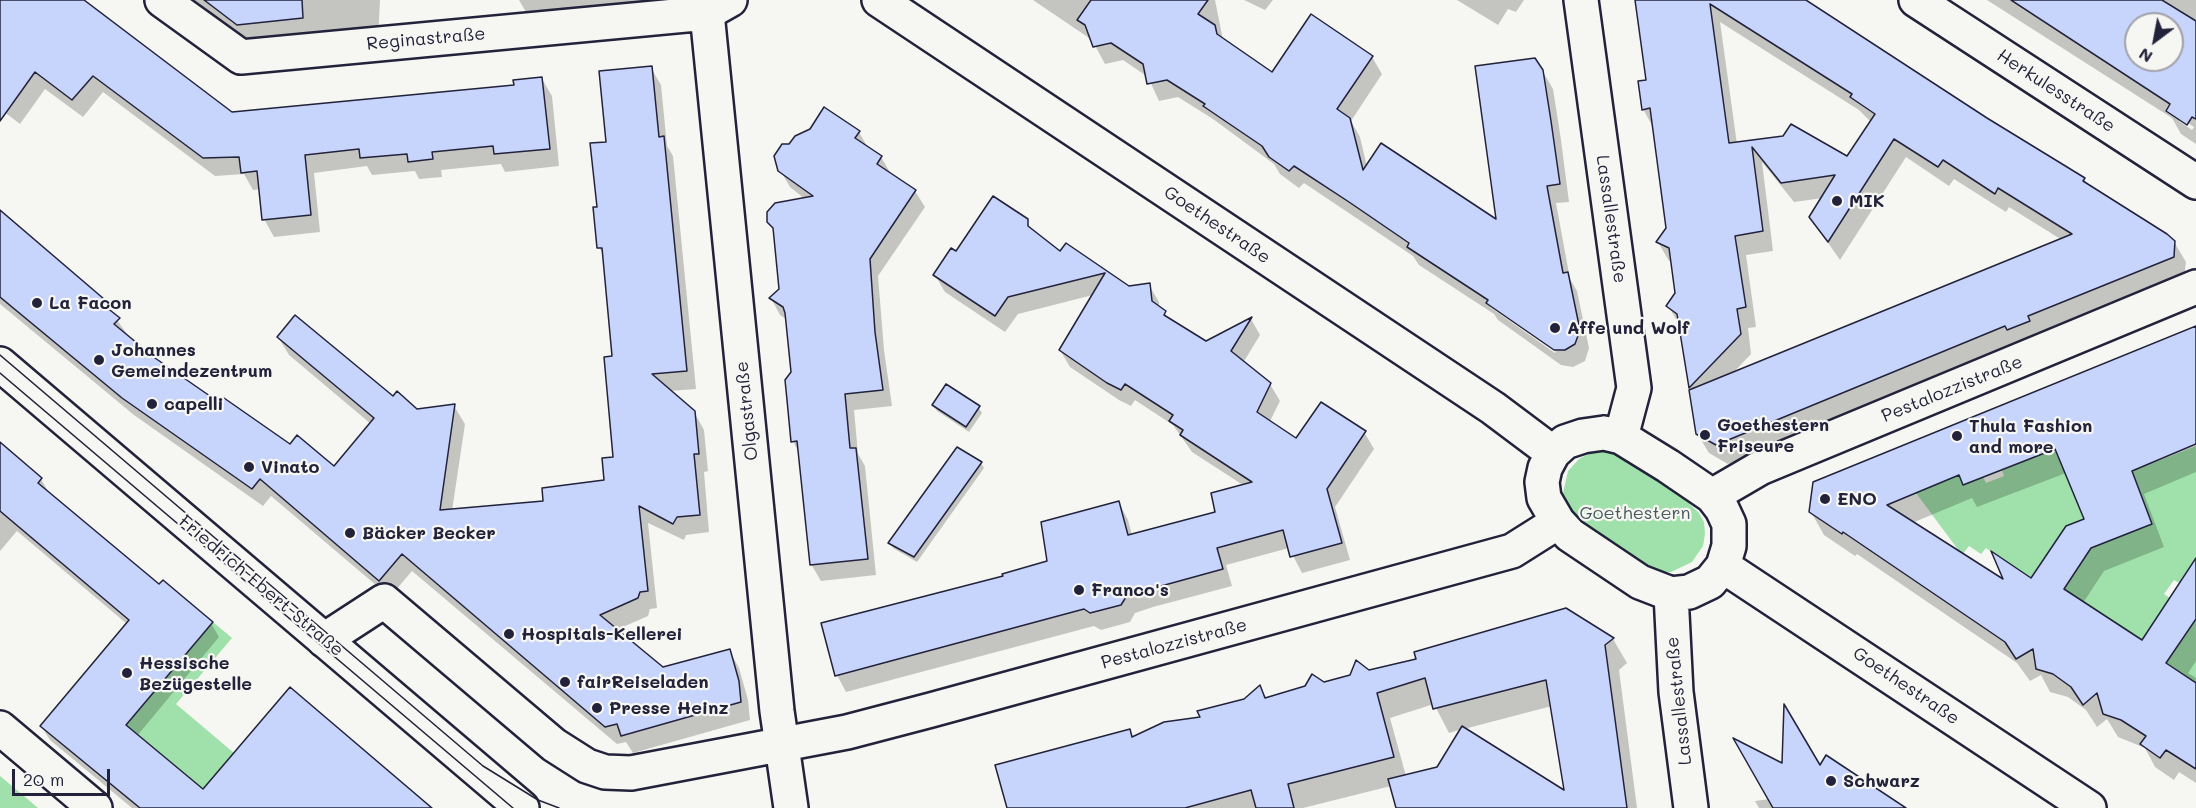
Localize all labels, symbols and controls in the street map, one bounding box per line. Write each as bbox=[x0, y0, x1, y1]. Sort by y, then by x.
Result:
north arrow bbox=[2124, 12, 2184, 72]
street label: Reginastraße bbox=[366, 23, 486, 55]
text: N bbox=[2135, 44, 2156, 68]
street label: Herkulesstraße bbox=[1993, 45, 2119, 137]
street label: Lassallestraße bbox=[1591, 154, 1631, 284]
street label: Goethestraße bbox=[1160, 181, 1274, 269]
place label: MIK bbox=[1849, 190, 1885, 212]
marker: MIK bbox=[1830, 194, 1844, 208]
place label: La Facon bbox=[49, 292, 132, 314]
marker: La Facon bbox=[30, 296, 44, 310]
place label: Affe und Wolf bbox=[1567, 317, 1690, 339]
marker: Affe und Wolf bbox=[1548, 321, 1562, 335]
place label: Johannes Gemeindezentrum bbox=[111, 339, 272, 382]
street label: Pestalozzistraße bbox=[1878, 351, 2026, 427]
marker: Johannes Gemeindezentrum bbox=[92, 353, 106, 367]
street label: Olgastraße bbox=[731, 360, 763, 462]
place label: capelli bbox=[164, 393, 224, 415]
marker: capelli bbox=[145, 397, 159, 411]
place label: Goethestern Friseure bbox=[1717, 414, 1829, 456]
place label: Thula Fashion and more bbox=[1969, 415, 2092, 458]
marker: Goethestern Friseure bbox=[1698, 428, 1712, 442]
marker: Thula Fashion and more bbox=[1950, 429, 1964, 443]
place label: Vinato bbox=[261, 456, 319, 478]
marker: Vinato bbox=[242, 460, 256, 474]
place label: ENO bbox=[1837, 488, 1877, 510]
marker: ENO bbox=[1818, 492, 1832, 506]
park label: Goethestern bbox=[1579, 502, 1691, 524]
street label: Friedrich-Ebert-Straße bbox=[174, 511, 348, 661]
place label: Bäcker Becker bbox=[362, 522, 496, 544]
marker: Bäcker Becker bbox=[343, 526, 357, 540]
place label: Franco's bbox=[1091, 579, 1169, 601]
marker: Franco's bbox=[1072, 583, 1086, 597]
street label: Pestalozzistraße bbox=[1099, 614, 1249, 674]
place label: Hospitals-Kellerei bbox=[521, 623, 683, 645]
marker: Hospitals-Kellerei bbox=[502, 627, 516, 641]
street label: Lassallestraße bbox=[1662, 636, 1696, 766]
street label: Goethestraße bbox=[1849, 642, 1963, 730]
place label: Hessische Bezügestelle bbox=[139, 652, 252, 694]
marker: Hessische Bezügestelle bbox=[120, 666, 134, 680]
place label: fairReiseladen bbox=[577, 671, 709, 693]
marker: fairReiseladen bbox=[558, 675, 572, 689]
place label: Presse Heinz bbox=[609, 697, 729, 719]
marker: Presse Heinz bbox=[590, 701, 604, 715]
scale bar bbox=[15, 757, 112, 795]
text: 20 m bbox=[23, 767, 64, 791]
place label: Schwarz bbox=[1843, 770, 1920, 792]
marker: Schwarz bbox=[1824, 774, 1838, 788]

